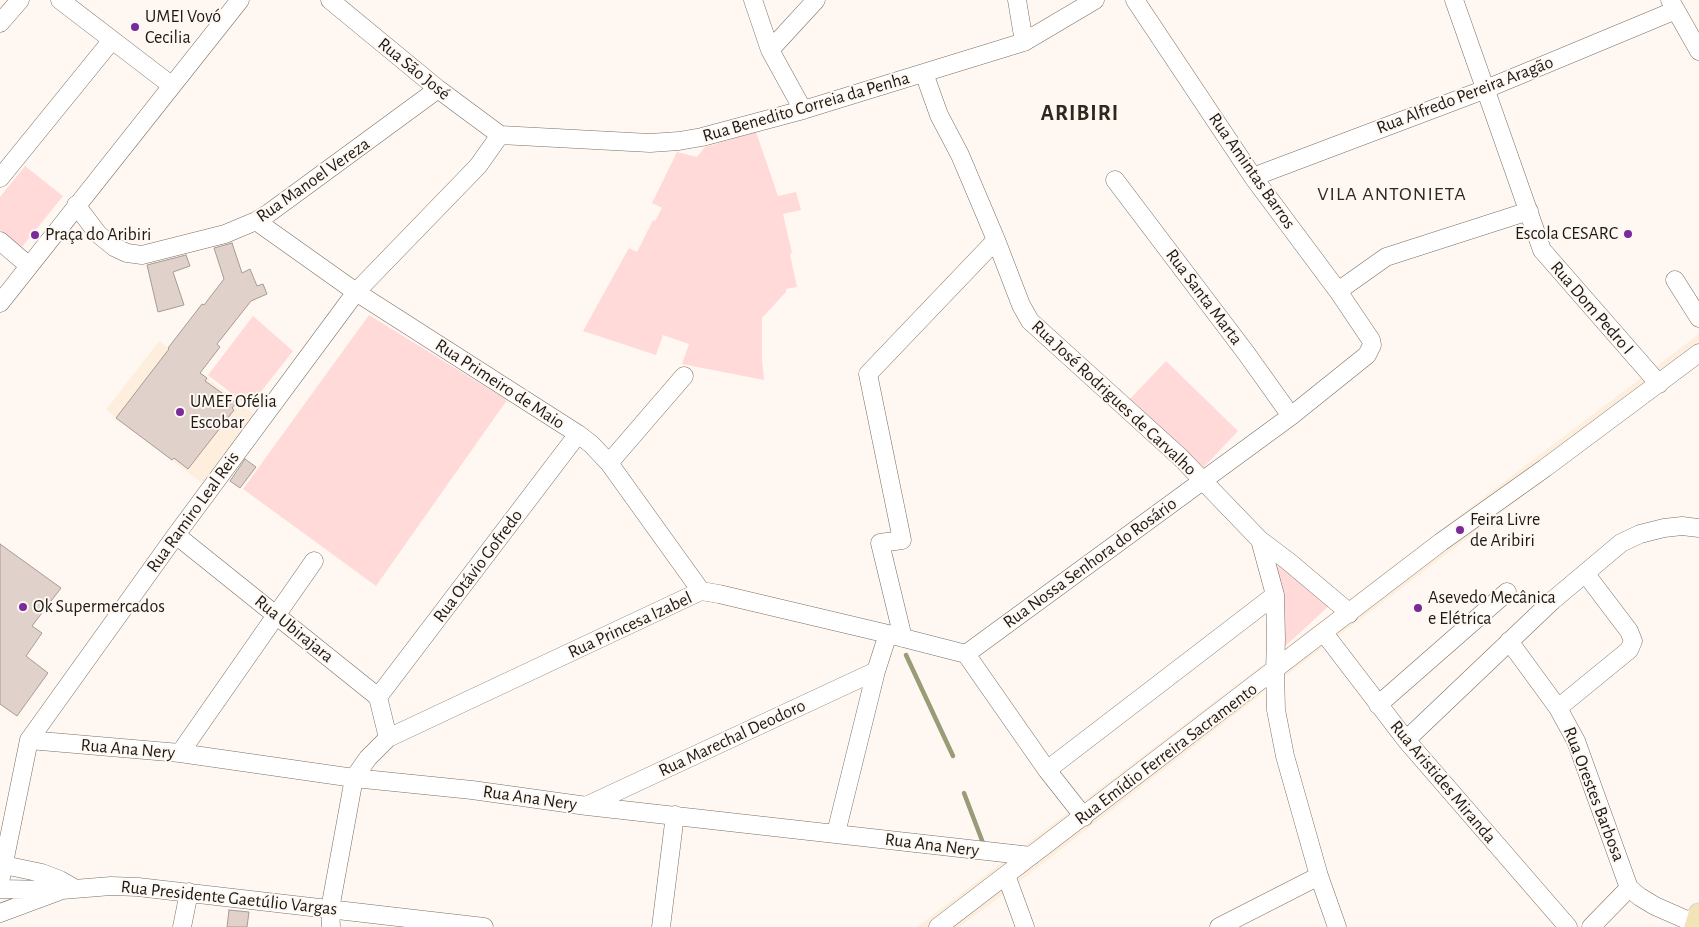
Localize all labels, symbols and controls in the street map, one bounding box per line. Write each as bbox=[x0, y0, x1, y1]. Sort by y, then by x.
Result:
place label: UMEI Vovó Cecilia bbox=[145, 6, 221, 48]
marker: UMEI Vovó Cecilia bbox=[129, 21, 141, 33]
street label: Rua São José bbox=[373, 33, 455, 105]
street label: Rua Alfredo Pereira Aragão bbox=[1373, 51, 1557, 139]
street label: Rua Benedito Correia da Penha bbox=[700, 67, 912, 147]
district label: ARIBIRI bbox=[1040, 100, 1120, 126]
street label: Rua Amintas Barros bbox=[1204, 109, 1300, 233]
street label: Rua Manoel Vereza bbox=[252, 133, 374, 227]
district label: VILA ANTONIETA bbox=[1316, 182, 1468, 206]
place label: Escola CESARC bbox=[1515, 223, 1618, 245]
place label: Praça do Aribiri bbox=[45, 224, 151, 246]
marker: Escola CESARC bbox=[1622, 228, 1634, 240]
marker: Praça do Aribiri bbox=[29, 229, 41, 241]
street label: Rua Santa Marta bbox=[1161, 245, 1247, 349]
street label: Rua Dom Pedro I bbox=[1546, 257, 1638, 359]
street label: Rua José Rodrigues de Carvalho bbox=[1027, 316, 1201, 480]
street label: Rua Primeiro de Maio bbox=[431, 334, 569, 434]
place label: UMEF Ofélia Escobar bbox=[190, 391, 277, 434]
marker: UMEF Ofélia Escobar bbox=[174, 406, 186, 418]
street label: Rua Ramiro Leal Reis bbox=[142, 447, 244, 577]
street label: Rua Nossa Senhora do Rosário bbox=[999, 493, 1181, 633]
street label: Rua Otávio Gofredo bbox=[429, 505, 527, 627]
place label: Feira Livre de Aribiri bbox=[1470, 509, 1540, 552]
marker: Feira Livre de Aribiri bbox=[1454, 524, 1466, 536]
street label: Rua Princesa Izabel bbox=[565, 587, 695, 663]
place label: Asevedo Mecânica e Elétrica bbox=[1428, 587, 1556, 630]
street label: Rua Ubirajara bbox=[250, 590, 338, 668]
place label: Ok Supermercados bbox=[33, 596, 165, 618]
marker: Ok Supermercados bbox=[17, 601, 29, 613]
marker: Asevedo Mecânica e Elétrica bbox=[1412, 602, 1424, 614]
street label: Rua Emídio Ferreira Sacramento bbox=[1071, 678, 1261, 830]
street label: Rua Marechal Deodoro bbox=[655, 694, 809, 782]
street label: Rua Aristides Miranda bbox=[1385, 716, 1501, 848]
street label: Rua Orestes Barbosa bbox=[1558, 724, 1630, 864]
street label: Rua Ana Nery bbox=[80, 734, 176, 764]
street label: Rua Ana Nery bbox=[482, 781, 578, 815]
street label: Rua Ana Nery bbox=[884, 829, 980, 861]
street label: Rua Presidente Gaetúlio Vargas bbox=[120, 876, 338, 920]

